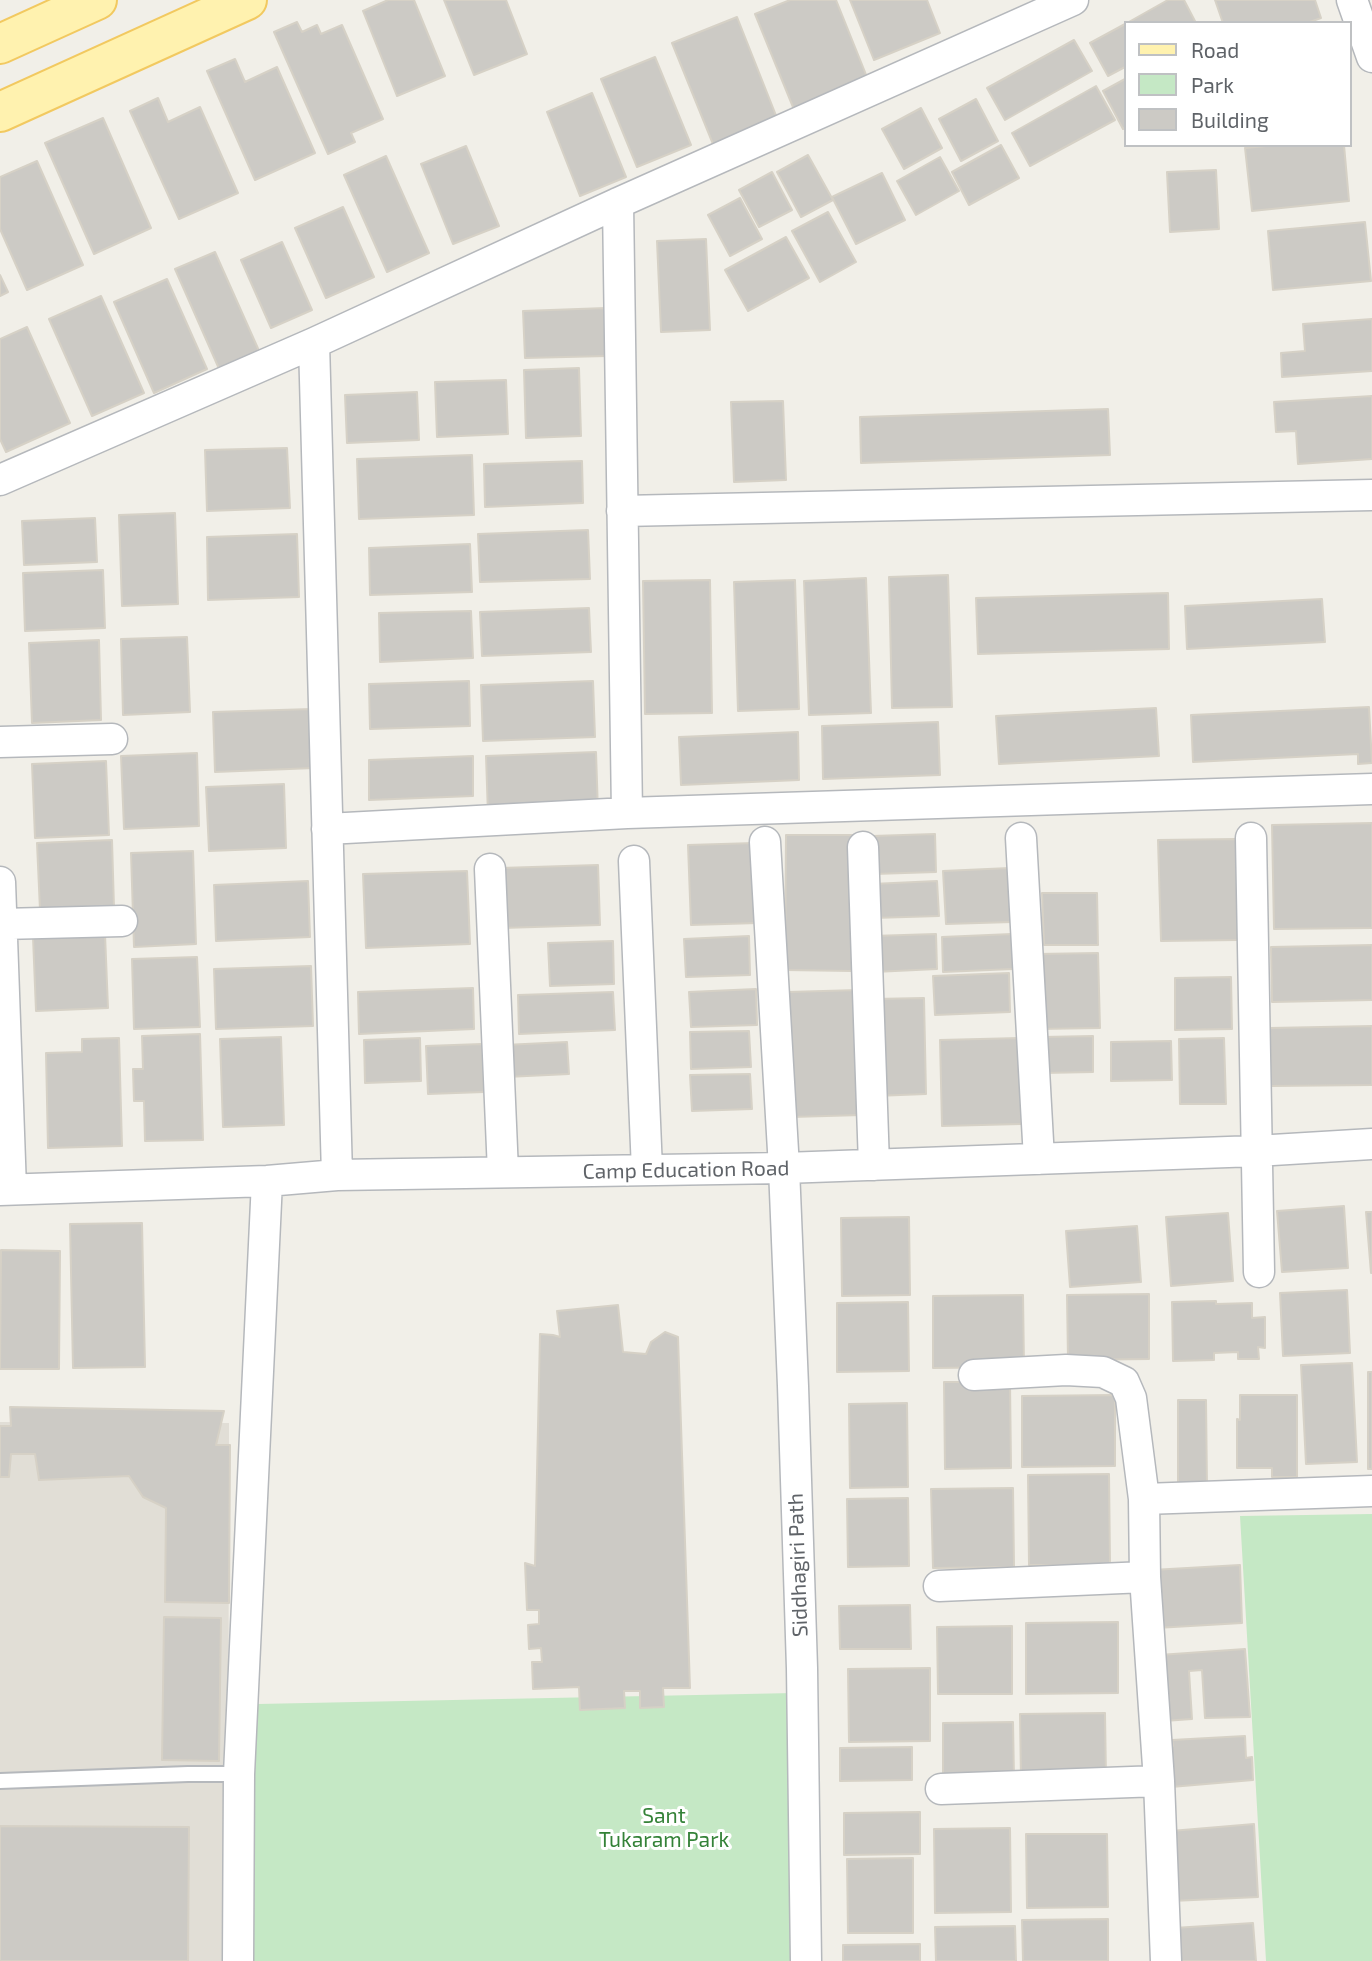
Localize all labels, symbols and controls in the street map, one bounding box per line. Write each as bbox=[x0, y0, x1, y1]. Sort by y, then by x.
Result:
legend bbox=[1124, 21, 1351, 147]
text: Road bbox=[1191, 37, 1239, 62]
text: Park bbox=[1191, 72, 1234, 97]
text: Building bbox=[1191, 107, 1269, 132]
street label: Camp Education Road bbox=[582, 1156, 790, 1184]
street label: Siddhagiri Path bbox=[783, 1493, 813, 1637]
park label: Sant Tukaram Park bbox=[599, 1803, 729, 1853]

